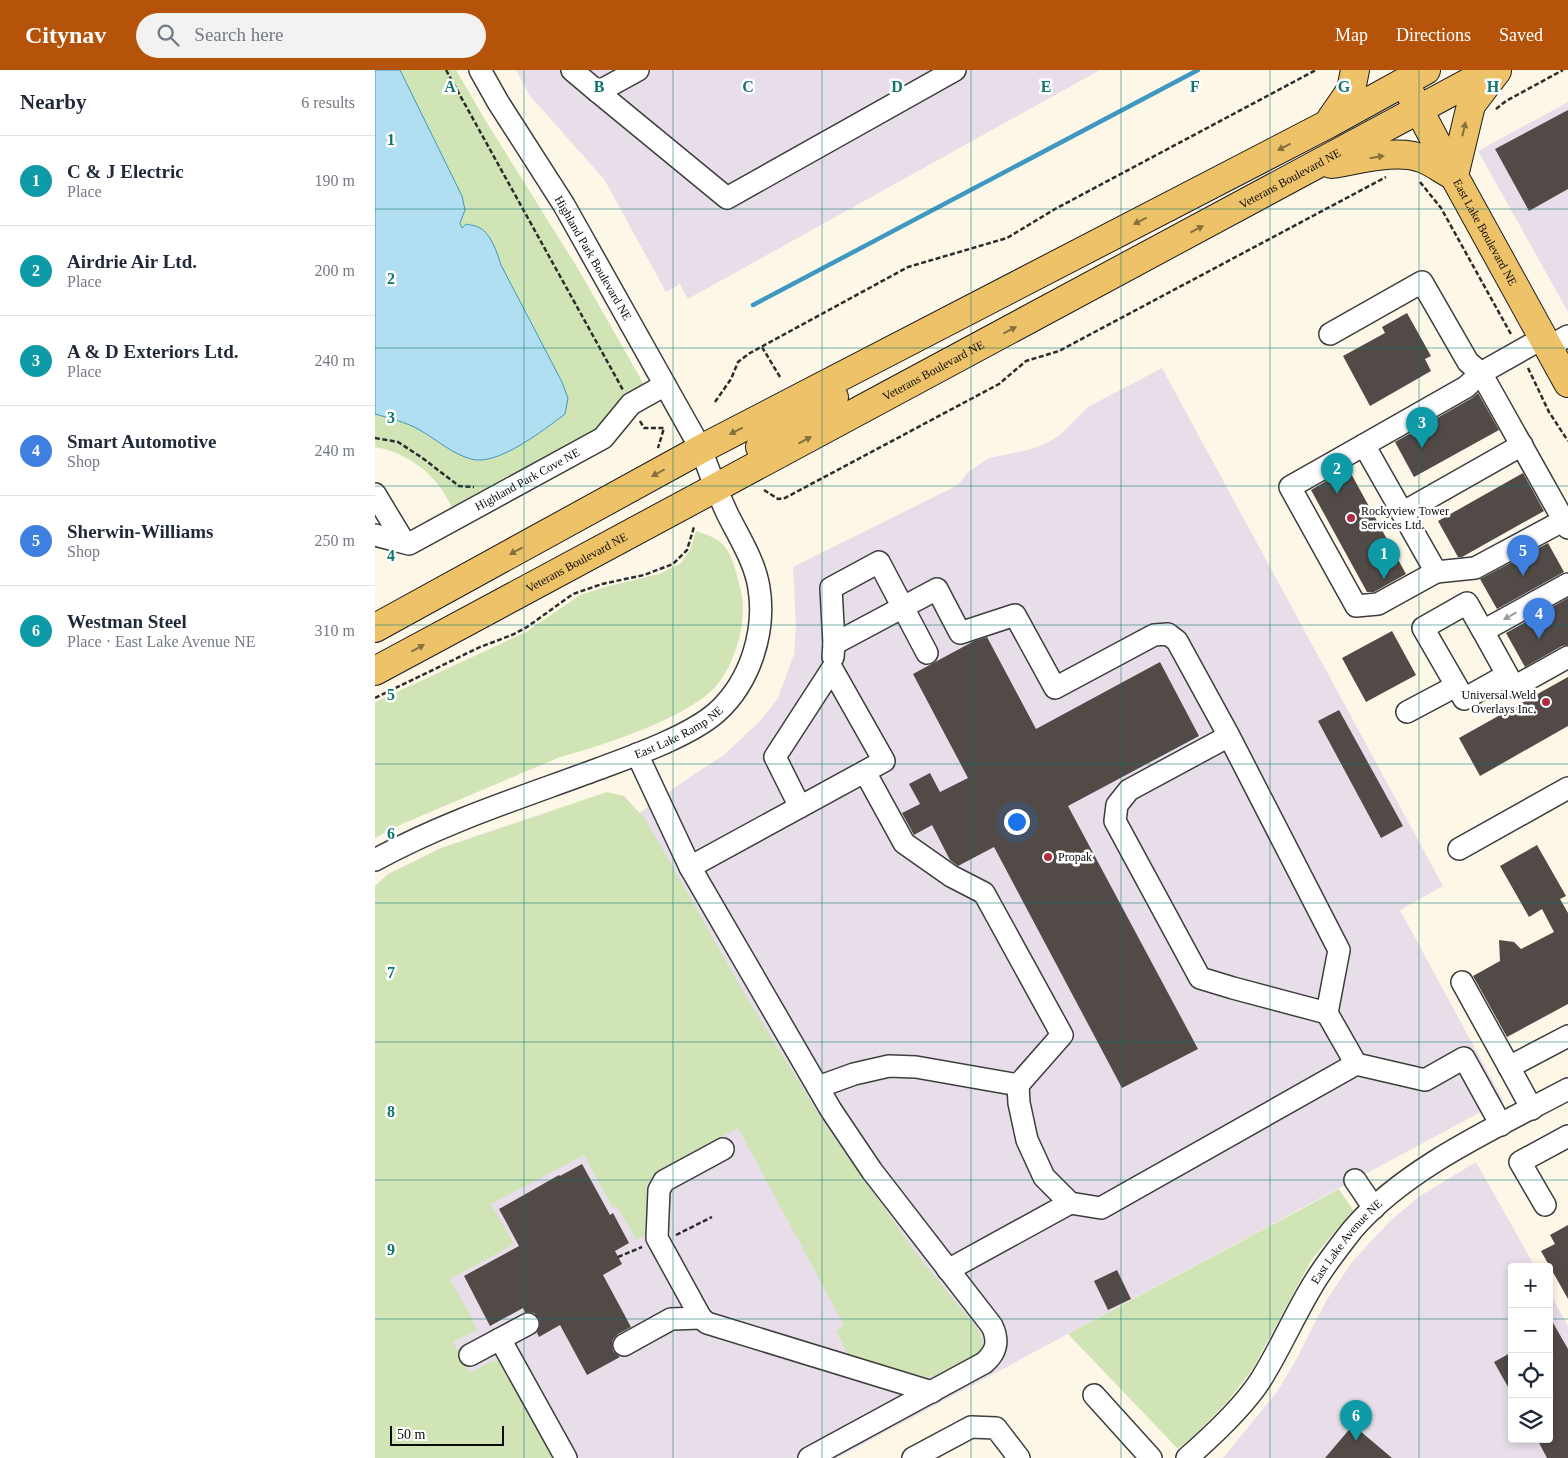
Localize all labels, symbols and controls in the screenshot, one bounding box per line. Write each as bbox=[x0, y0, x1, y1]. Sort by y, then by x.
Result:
search box bbox=[136, 13, 486, 58]
icon: search bbox=[154, 21, 182, 49]
text: Citynav bbox=[25, 22, 106, 48]
text: Search here bbox=[194, 24, 283, 45]
text: Map bbox=[1335, 25, 1368, 45]
text: Directions bbox=[1396, 25, 1471, 45]
text: Saved bbox=[1499, 25, 1543, 45]
text: A bbox=[444, 78, 456, 95]
text: B bbox=[594, 78, 605, 95]
text: C bbox=[742, 78, 754, 95]
text: D bbox=[891, 78, 903, 95]
text: E bbox=[1041, 78, 1051, 95]
text: F bbox=[1190, 78, 1200, 95]
text: G bbox=[1338, 78, 1351, 95]
text: H bbox=[1487, 78, 1500, 95]
text: Nearby bbox=[20, 90, 87, 114]
text: 6 results bbox=[301, 94, 355, 111]
one-way arrow bbox=[1461, 120, 1469, 136]
text: 1 bbox=[387, 131, 395, 148]
one-way arrow bbox=[1277, 143, 1292, 151]
street label: Veterans Boulevard NE bbox=[1237, 146, 1343, 212]
one-way arrow bbox=[1369, 153, 1385, 161]
text: C & J Electric bbox=[67, 161, 184, 182]
text: 1 bbox=[32, 172, 40, 189]
text: 190 m bbox=[315, 172, 355, 189]
street label: East Lake Boulevard NE bbox=[1450, 177, 1520, 288]
text: Place bbox=[67, 183, 102, 200]
street label: Highland Park Boulevard NE bbox=[552, 193, 634, 323]
one-way arrow bbox=[1133, 217, 1147, 225]
one-way arrow bbox=[1190, 225, 1204, 233]
text: Airdrie Air Ltd. bbox=[67, 251, 197, 272]
text: 2 bbox=[32, 262, 40, 279]
text: 200 m bbox=[315, 262, 355, 279]
text: 2 bbox=[387, 270, 395, 287]
text: Place bbox=[67, 273, 102, 290]
one-way arrow bbox=[1002, 326, 1017, 334]
street label: Veterans Boulevard NE bbox=[880, 338, 987, 404]
text: A & D Exteriors Ltd. bbox=[67, 341, 239, 362]
text: 3 bbox=[32, 352, 40, 369]
text: 240 m bbox=[315, 352, 355, 369]
text: Place bbox=[67, 363, 102, 380]
pin: 3 bbox=[1406, 407, 1438, 448]
text: 3 bbox=[387, 409, 395, 426]
one-way arrow bbox=[729, 427, 744, 435]
text: Smart Automotive bbox=[67, 431, 216, 452]
one-way arrow bbox=[798, 436, 812, 444]
text: 4 bbox=[32, 442, 40, 459]
text: 240 m bbox=[315, 442, 355, 459]
street label: Highland Park Cove NE bbox=[473, 445, 582, 514]
text: Shop bbox=[67, 453, 100, 470]
pin: 2 bbox=[1321, 453, 1353, 494]
one-way arrow bbox=[651, 469, 666, 477]
place label: Rockyview Tower Services Ltd. bbox=[1361, 504, 1449, 532]
marker: Rockyview Tower Services Ltd. bbox=[1345, 512, 1357, 524]
text: Sherwin-Williams bbox=[67, 521, 213, 542]
street label: Veterans Boulevard NE bbox=[523, 529, 630, 596]
text: 5 bbox=[32, 532, 40, 549]
text: 250 m bbox=[315, 532, 355, 549]
pin: 5 bbox=[1507, 535, 1539, 576]
pin: 1 bbox=[1368, 538, 1400, 579]
text: Shop bbox=[67, 543, 100, 560]
text: 4 bbox=[387, 547, 395, 564]
one-way arrow bbox=[508, 547, 523, 555]
pin: 4 bbox=[1523, 598, 1555, 639]
text: Westman Steel bbox=[67, 611, 187, 632]
one-way arrow bbox=[1503, 612, 1517, 620]
text: 6 bbox=[32, 622, 40, 639]
text: 310 m bbox=[315, 622, 355, 639]
text: Place · East Lake Avenue NE bbox=[67, 633, 256, 650]
one-way arrow bbox=[410, 644, 425, 652]
text: 5 bbox=[387, 686, 395, 703]
place label: Universal Weld Overlays Inc. bbox=[1462, 688, 1536, 716]
marker: Universal Weld Overlays Inc. bbox=[1540, 696, 1552, 708]
street label: East Lake Ramp NE bbox=[632, 703, 726, 762]
your location bbox=[1004, 809, 1030, 835]
text: 6 bbox=[387, 825, 395, 842]
place label: Propak bbox=[1058, 850, 1092, 864]
marker: Propak bbox=[1042, 851, 1054, 863]
text: 7 bbox=[387, 964, 395, 981]
text: 8 bbox=[387, 1103, 395, 1120]
street label: East Lake Avenue NE bbox=[1308, 1196, 1385, 1287]
text: 9 bbox=[387, 1241, 395, 1258]
map controls bbox=[1508, 1263, 1553, 1443]
button: + bbox=[1508, 1263, 1553, 1308]
button: − bbox=[1508, 1308, 1553, 1353]
button: locate bbox=[1508, 1353, 1553, 1398]
button: layers bbox=[1508, 1398, 1553, 1443]
pin: 6 bbox=[1340, 1400, 1372, 1441]
scale bar bbox=[390, 1423, 504, 1446]
text: 50 m bbox=[397, 1427, 425, 1442]

